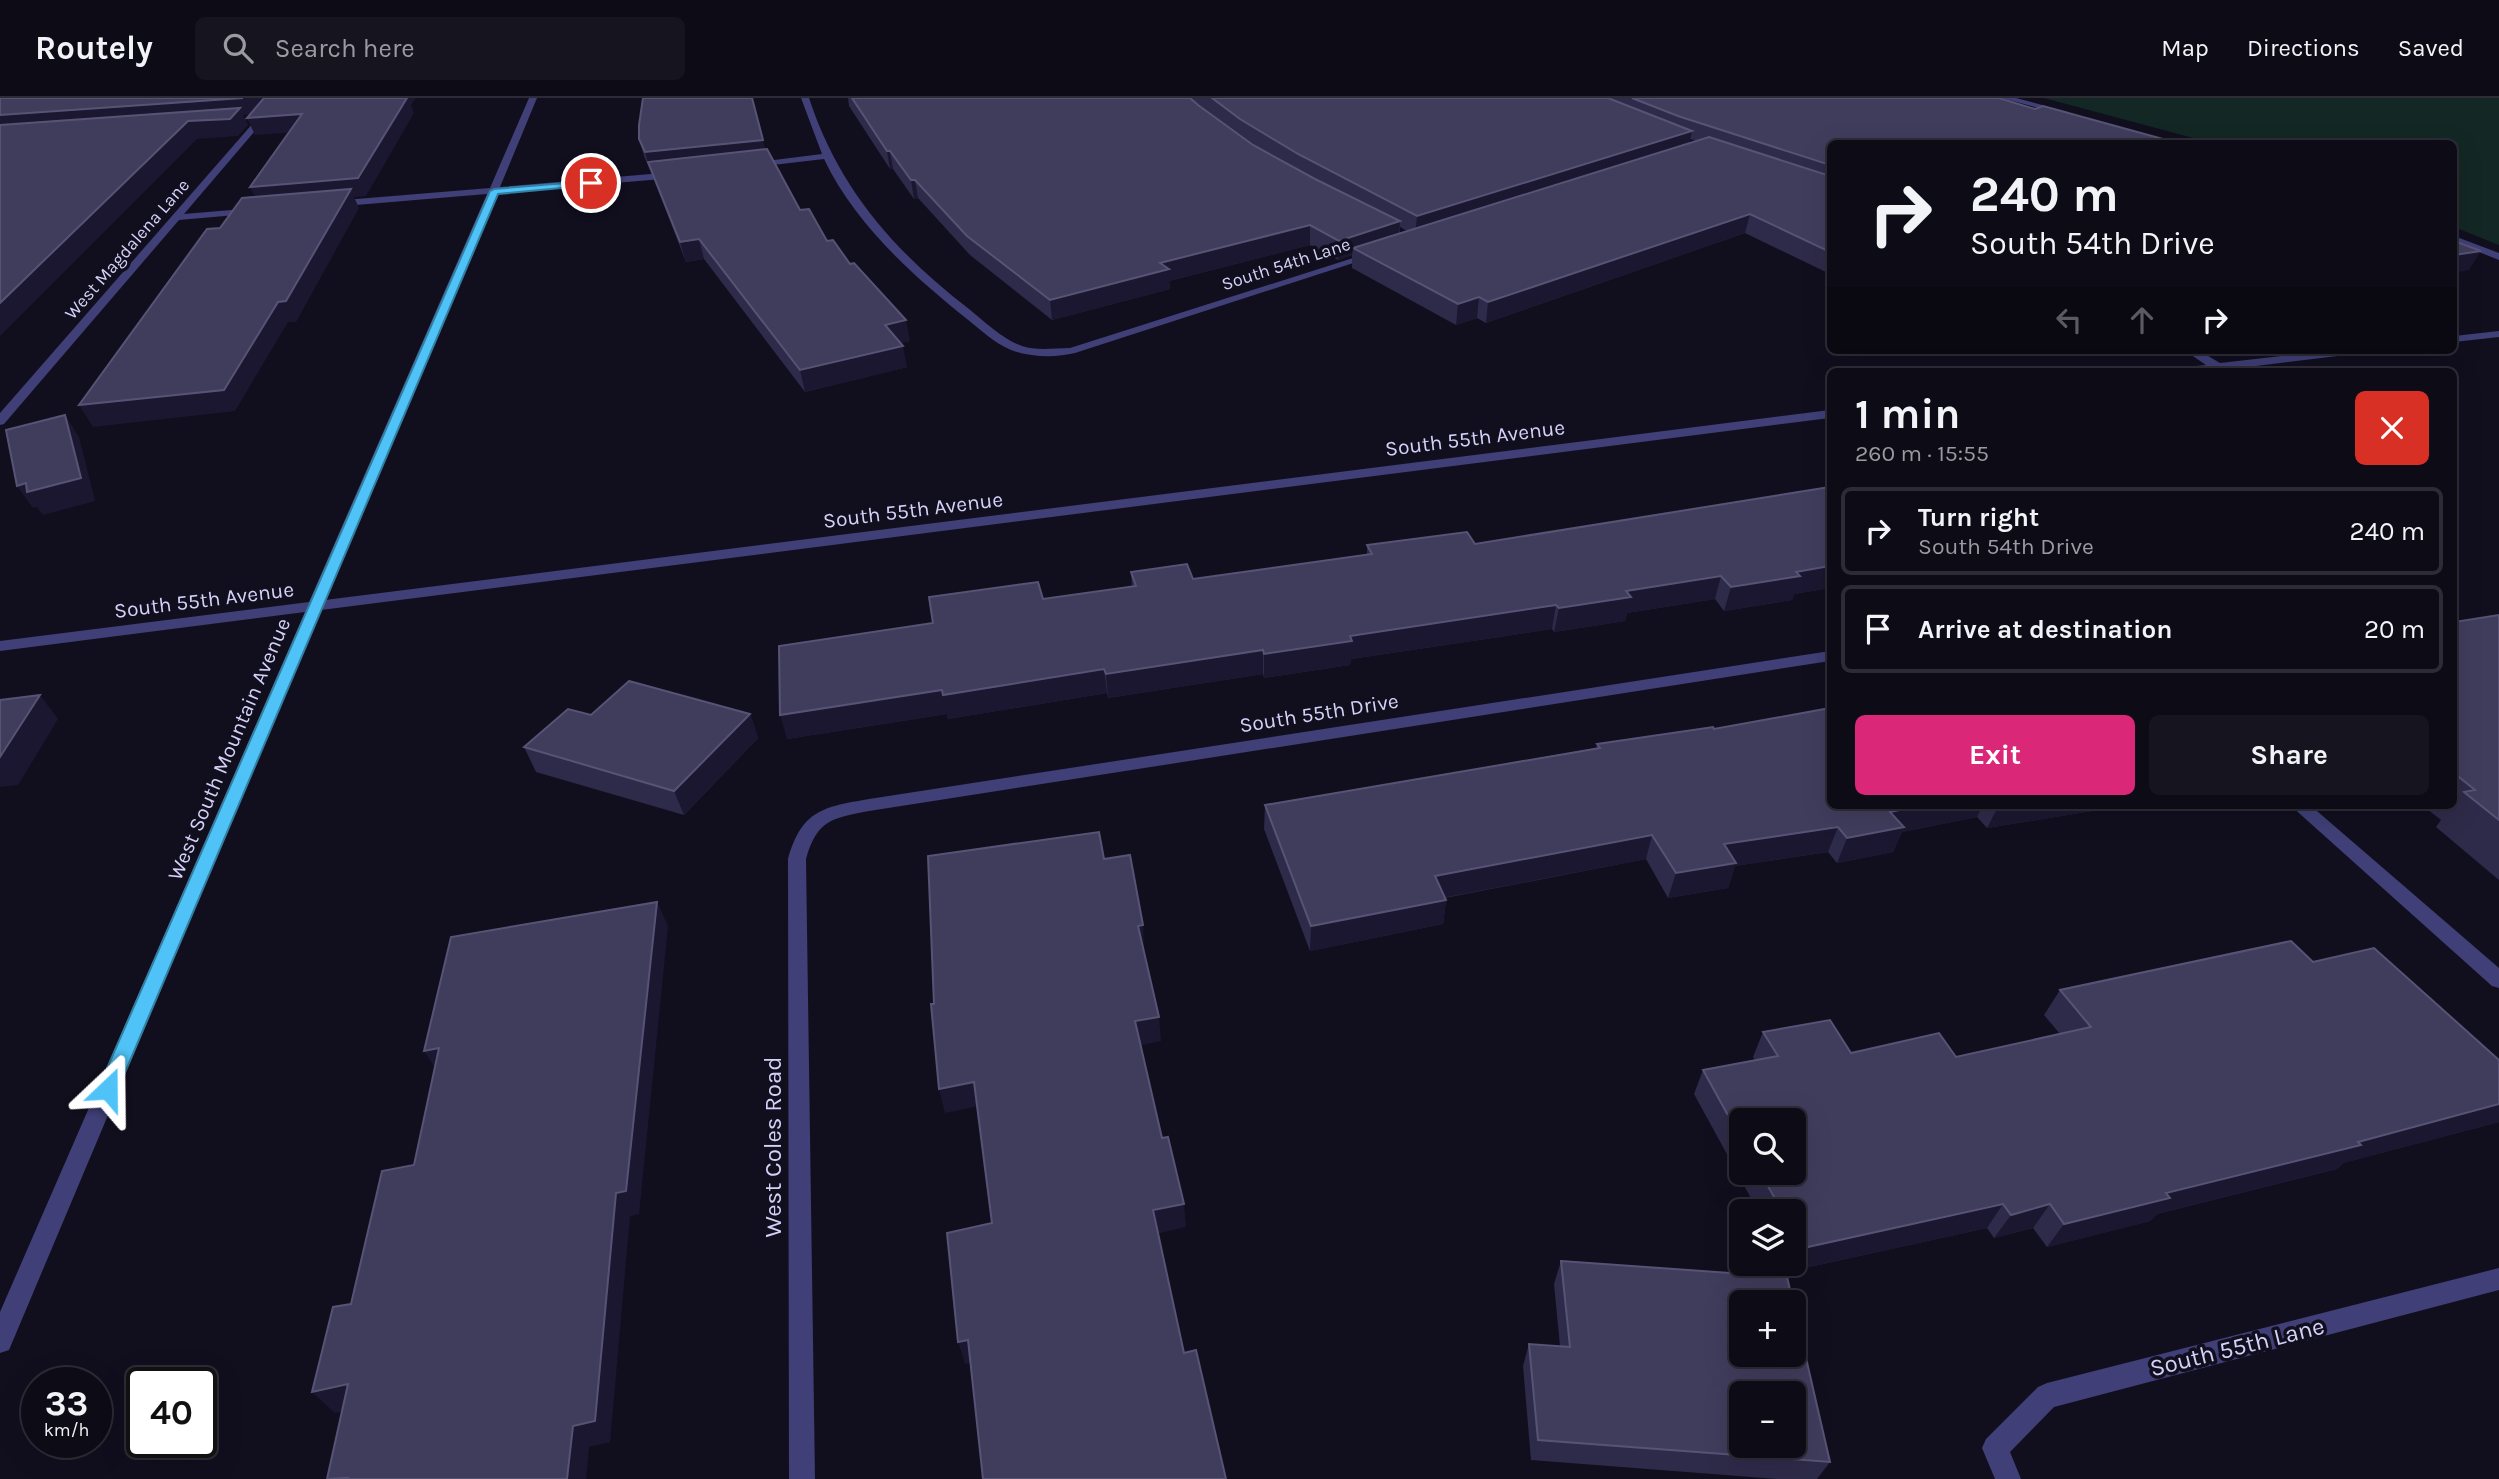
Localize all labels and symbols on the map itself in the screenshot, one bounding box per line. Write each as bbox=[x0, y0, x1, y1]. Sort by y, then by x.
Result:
pin bbox=[561, 153, 621, 213]
street label: West Magdalena Lane bbox=[60, 174, 194, 324]
street label: South 54th Lane bbox=[1219, 233, 1353, 295]
street label: South 55th Avenue bbox=[1384, 415, 1566, 461]
street label: South 55th Avenue bbox=[822, 487, 1004, 533]
street label: South 55th Avenue bbox=[113, 577, 295, 623]
street label: West South Mountain Avenue bbox=[163, 614, 295, 884]
street label: South 55th Drive bbox=[1238, 689, 1400, 737]
position arrow bbox=[71, 1052, 145, 1126]
street label: West Coles Road bbox=[759, 1057, 787, 1237]
street label: South 55th Lane bbox=[2147, 1312, 2327, 1382]
speed limit sign: 40 bbox=[126, 1367, 217, 1458]

